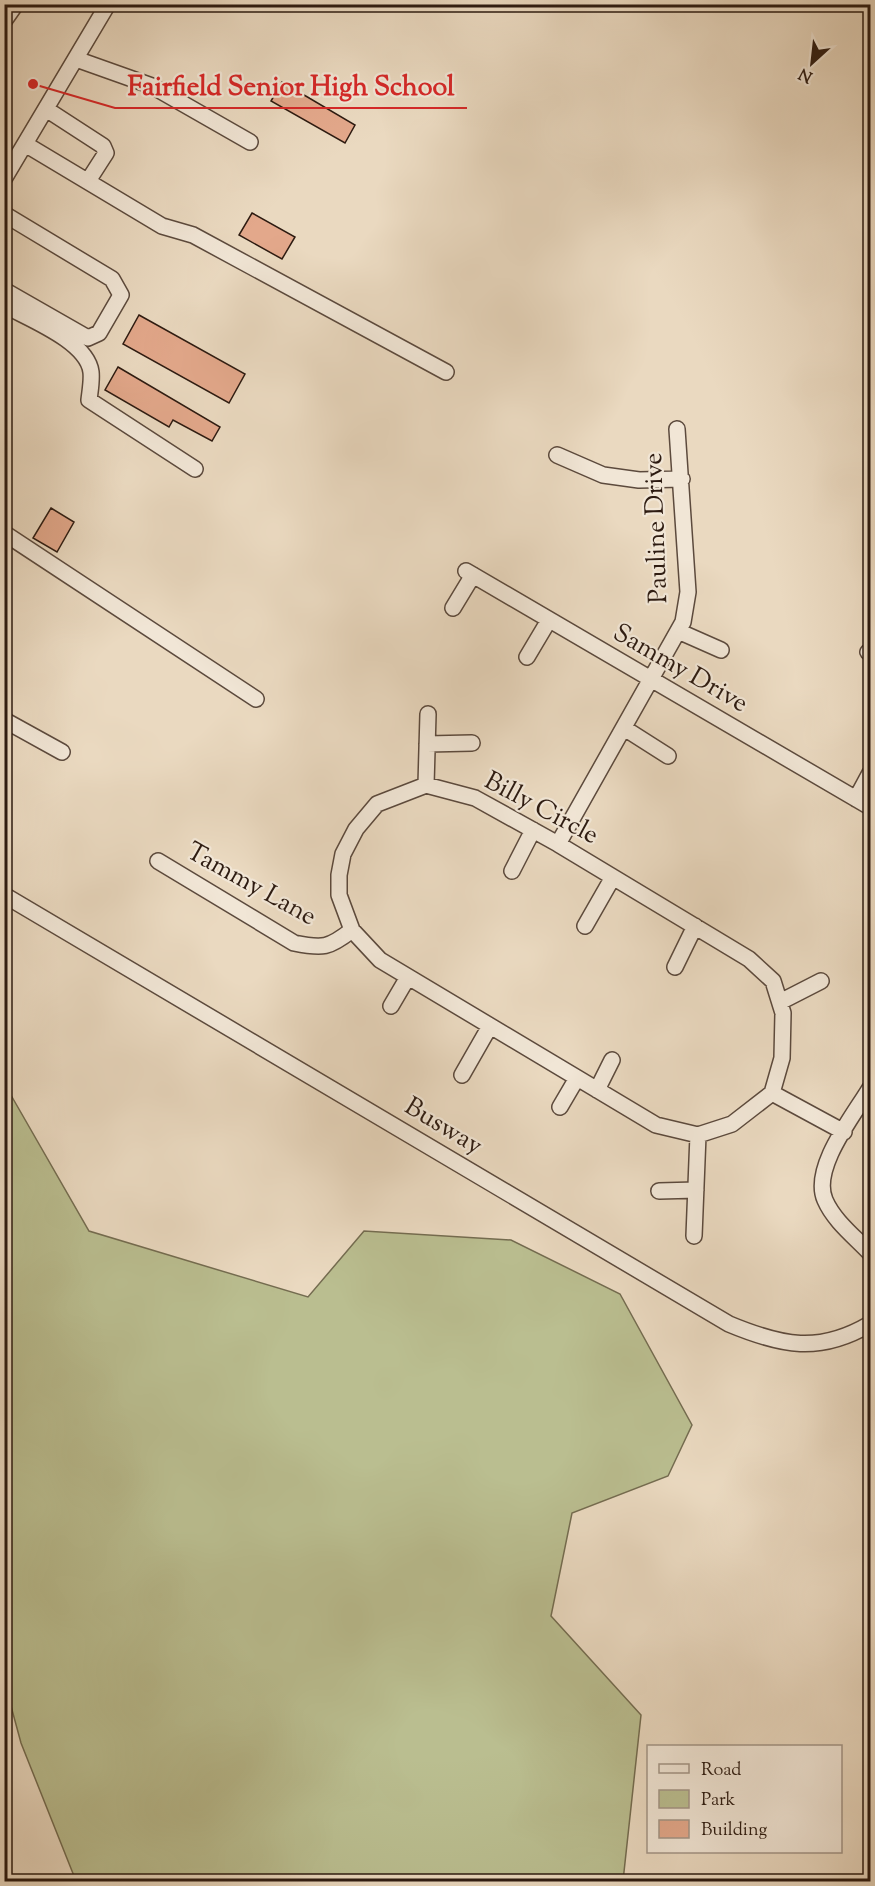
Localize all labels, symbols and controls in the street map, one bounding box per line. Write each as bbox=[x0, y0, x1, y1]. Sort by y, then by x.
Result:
north arrow bbox=[782, 33, 842, 93]
text: N bbox=[795, 61, 817, 87]
callout: Fairfield Senior High School bbox=[115, 63, 467, 108]
text: Fairfield Senior High School bbox=[127, 69, 455, 108]
street label: Pauline Drive bbox=[636, 452, 678, 604]
street label: Sammy Drive bbox=[605, 615, 755, 723]
street label: Billy Circle bbox=[477, 763, 605, 855]
street label: Tammy Lane bbox=[179, 834, 323, 936]
street label: Busway bbox=[397, 1089, 489, 1165]
legend bbox=[647, 1745, 842, 1853]
text: Road bbox=[701, 1758, 741, 1784]
text: Park bbox=[701, 1788, 736, 1814]
text: Building bbox=[701, 1818, 767, 1844]

